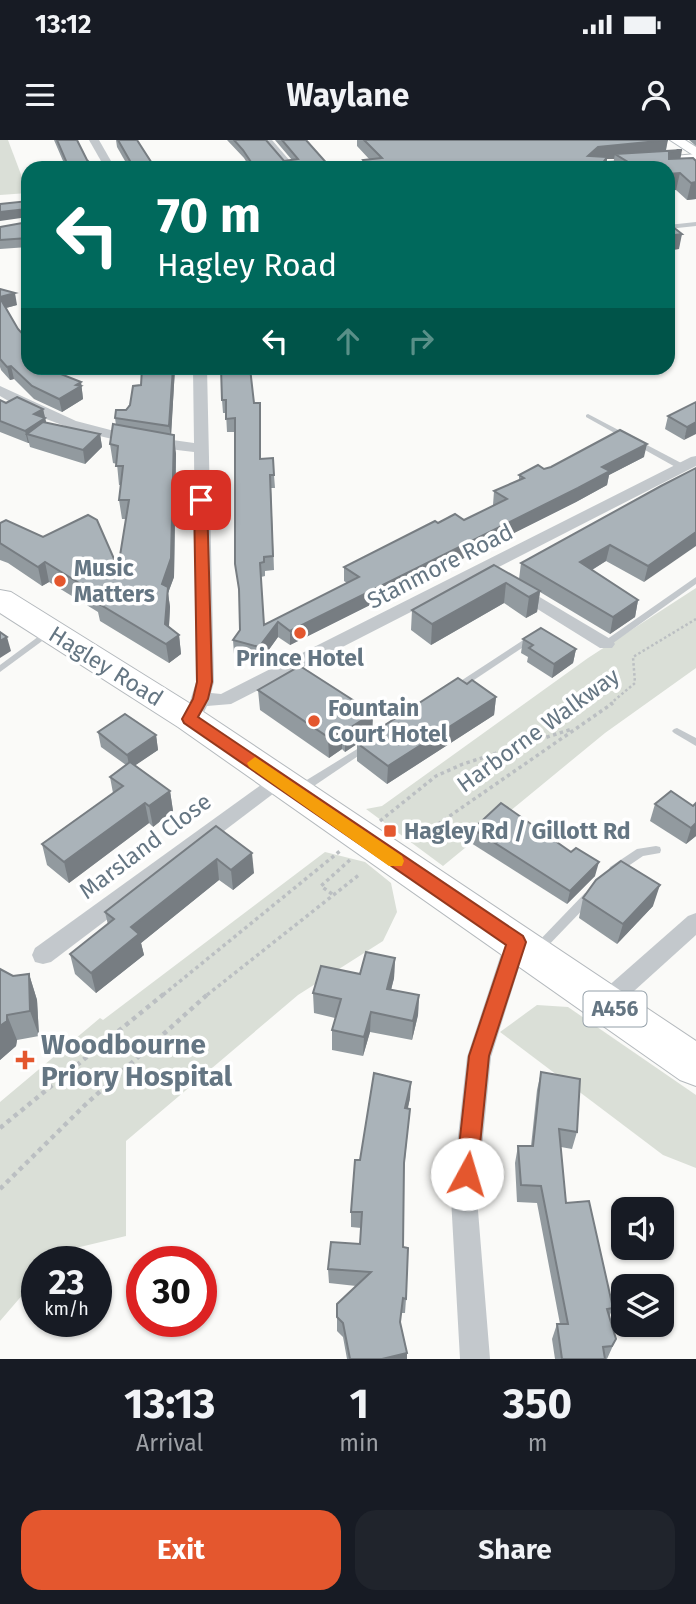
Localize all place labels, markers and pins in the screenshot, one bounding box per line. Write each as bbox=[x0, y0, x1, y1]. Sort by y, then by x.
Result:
pin bbox=[171, 470, 231, 530]
place label: Music Matters bbox=[74, 554, 155, 608]
marker: Music Matters bbox=[52, 573, 68, 589]
marker: Prince Hotel bbox=[292, 625, 308, 641]
place label: Prince Hotel bbox=[236, 644, 364, 672]
place label: Fountain Court Hotel bbox=[328, 694, 448, 748]
marker: Fountain Court Hotel bbox=[306, 713, 322, 729]
place label: Hagley Rd / Gillott Rd bbox=[404, 817, 631, 845]
marker: Hagley Rd / Gillott Rd bbox=[382, 823, 398, 839]
place label: Woodbourne Priory Hospital bbox=[41, 1028, 233, 1093]
marker: Woodbourne Priory Hospital bbox=[15, 1050, 35, 1070]

